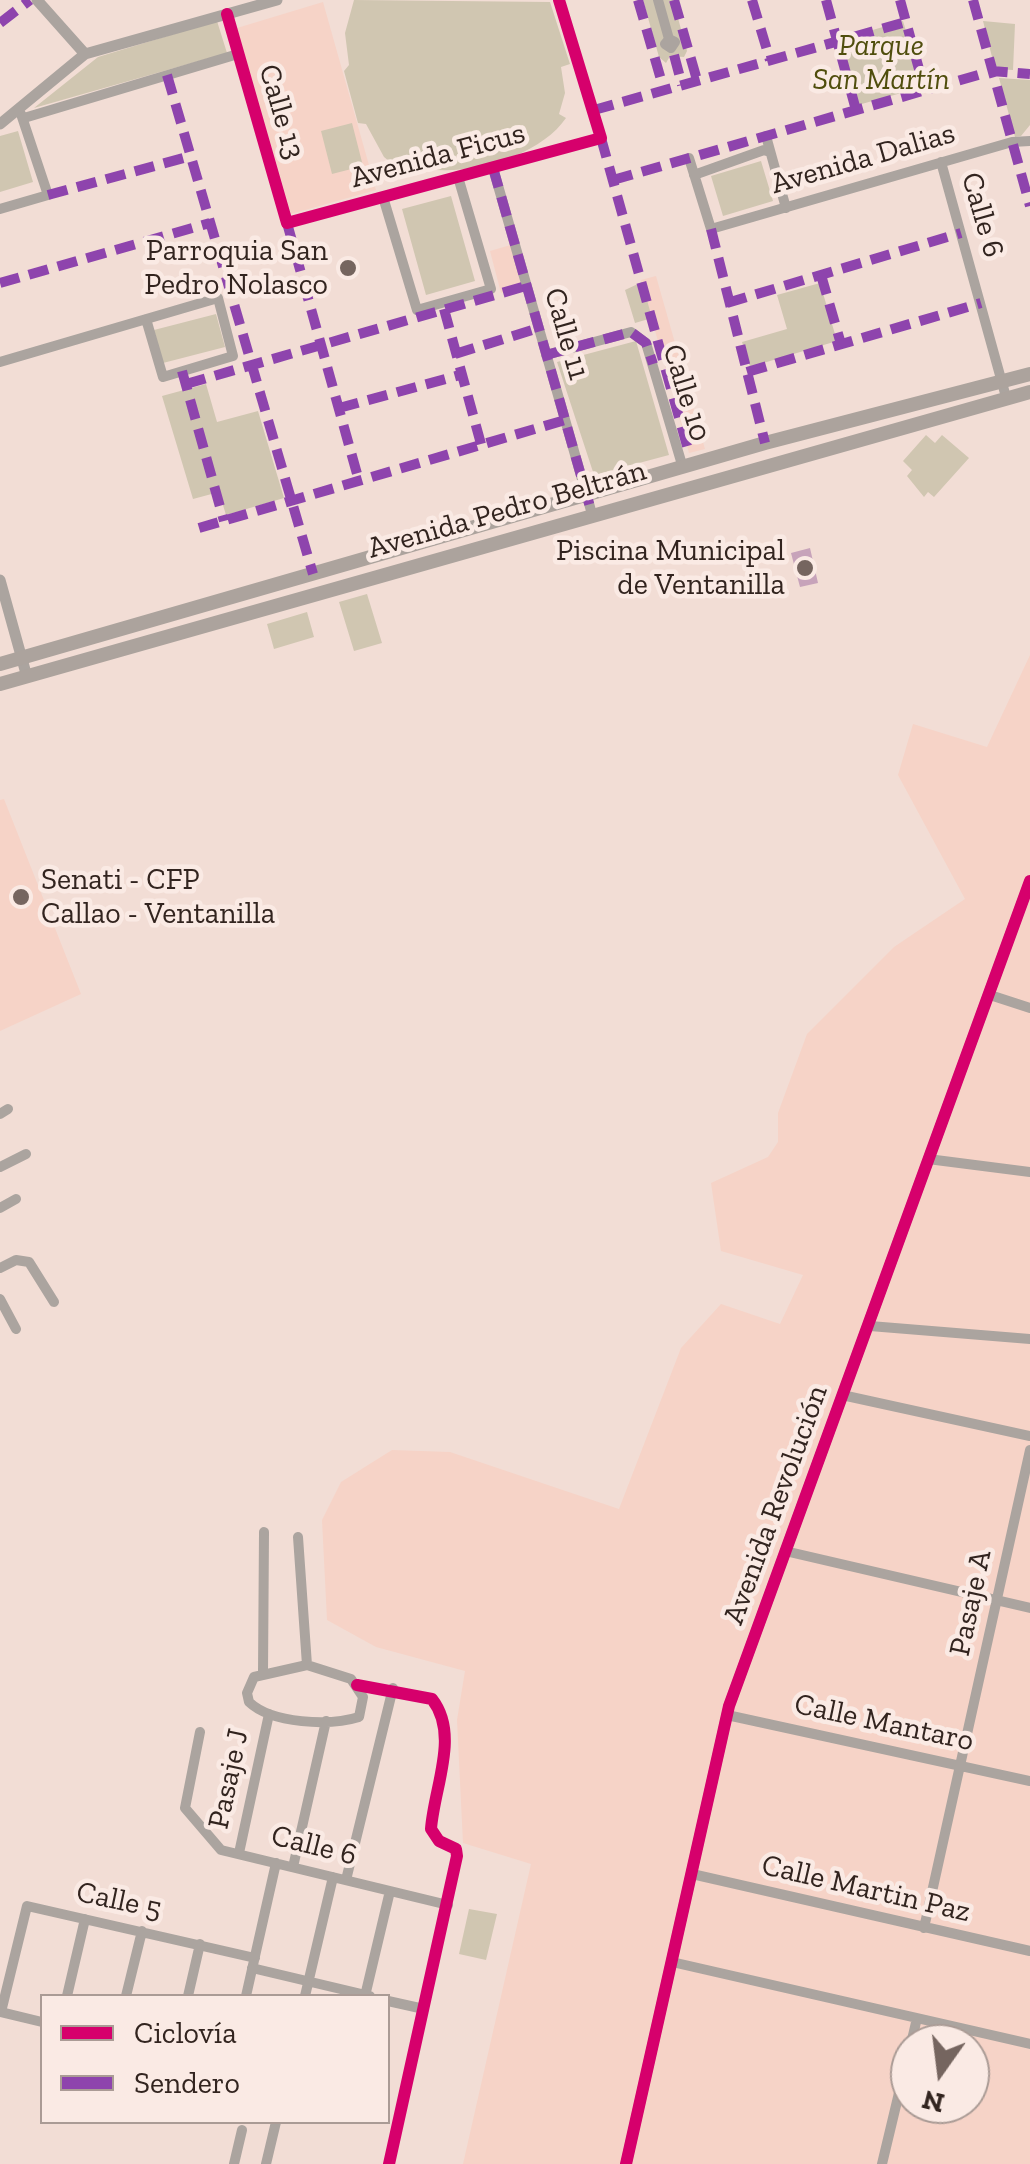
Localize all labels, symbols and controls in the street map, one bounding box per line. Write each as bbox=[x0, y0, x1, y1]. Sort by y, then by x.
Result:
park label: Parque San Martín bbox=[812, 28, 950, 98]
street label: Calle 13 bbox=[250, 60, 312, 164]
street label: Avenida Ficus bbox=[347, 115, 529, 197]
street label: Avenida Dalias bbox=[767, 116, 959, 202]
street label: Calle 6 bbox=[953, 168, 1011, 262]
place label: Parroquia San Pedro Nolasco bbox=[144, 233, 328, 304]
marker: Parroquia San Pedro Nolasco bbox=[337, 257, 359, 279]
street label: Calle 11 bbox=[536, 284, 596, 384]
street label: Calle 10 bbox=[654, 340, 718, 446]
street label: Avenida Pedro Beltrán bbox=[364, 453, 650, 567]
place label: Piscina Municipal de Ventanilla bbox=[556, 533, 785, 604]
marker: Piscina Municipal de Ventanilla bbox=[794, 557, 816, 579]
place label: Senati - CFP Callao - Ventanilla bbox=[41, 862, 275, 932]
marker: Senati - CFP Callao - Ventanilla bbox=[10, 886, 32, 908]
street label: Avenida Revolución bbox=[716, 1381, 836, 1629]
street label: Pasaje A bbox=[942, 1547, 1000, 1659]
street label: Calle Mantaro bbox=[791, 1686, 977, 1760]
street label: Pasaje J bbox=[201, 1726, 257, 1832]
street label: Calle 6 bbox=[268, 1818, 360, 1874]
street label: Calle Martin Paz bbox=[758, 1848, 974, 1930]
street label: Calle 5 bbox=[73, 1874, 165, 1928]
legend bbox=[40, 1994, 390, 2124]
text: Ciclovía bbox=[134, 2015, 237, 2051]
north arrow bbox=[890, 2024, 990, 2124]
text: Sendero bbox=[134, 2065, 240, 2101]
text: N bbox=[919, 2083, 947, 2120]

